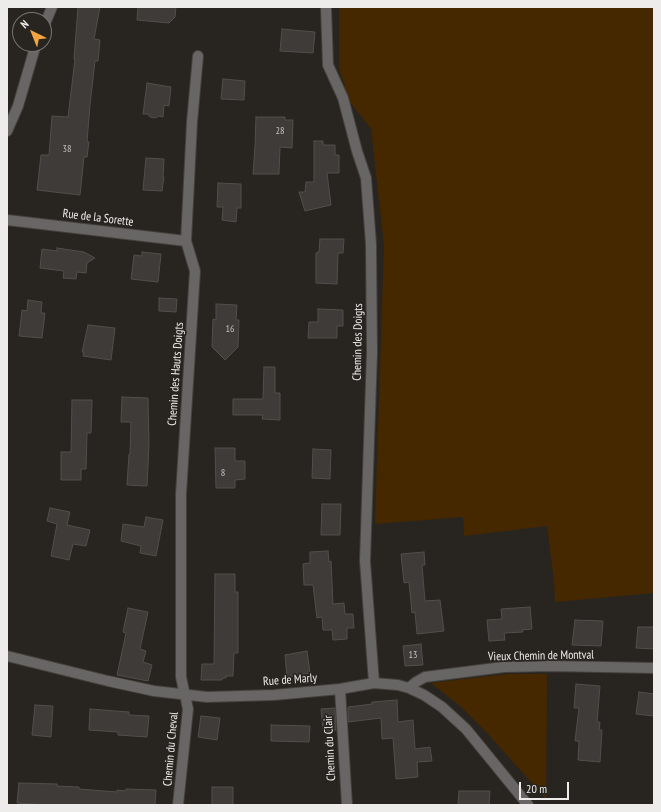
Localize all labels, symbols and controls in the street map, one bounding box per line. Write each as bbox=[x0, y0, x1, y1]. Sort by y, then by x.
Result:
north arrow bbox=[12, 12, 52, 52]
text: N bbox=[18, 17, 31, 31]
house number: 28 bbox=[276, 125, 284, 137]
house number: 38 bbox=[63, 143, 71, 155]
street label: Rue de la Sorette bbox=[62, 207, 134, 229]
street label: Chemin des Doigts bbox=[350, 303, 366, 381]
street label: Chemin des Hauts Doigts bbox=[165, 322, 187, 426]
house number: 16 bbox=[226, 323, 234, 335]
house number: 8 bbox=[221, 467, 225, 479]
street label: Vieux Chemin de Montval bbox=[488, 648, 594, 664]
house number: 13 bbox=[409, 649, 417, 661]
street label: Rue de Marly bbox=[262, 671, 318, 689]
street label: Chemin du Cheval bbox=[161, 711, 181, 787]
street label: Chemin du Clair bbox=[321, 715, 339, 781]
scale bar bbox=[521, 774, 571, 800]
text: 20 m bbox=[526, 781, 547, 796]

